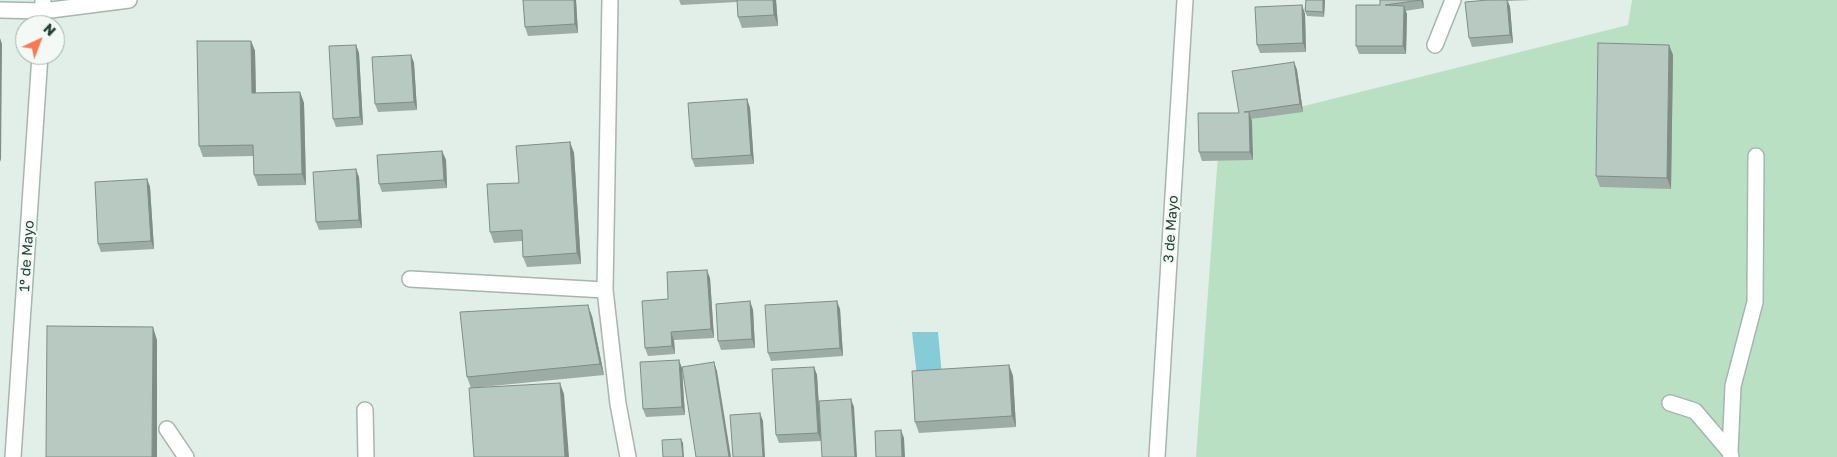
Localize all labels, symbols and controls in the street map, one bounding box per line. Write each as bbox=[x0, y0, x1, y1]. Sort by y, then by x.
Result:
north arrow bbox=[15, 15, 65, 65]
text: N bbox=[40, 20, 60, 39]
street label: 3 de Mayo bbox=[1160, 195, 1182, 263]
street label: 1º de Mayo bbox=[16, 220, 38, 292]

